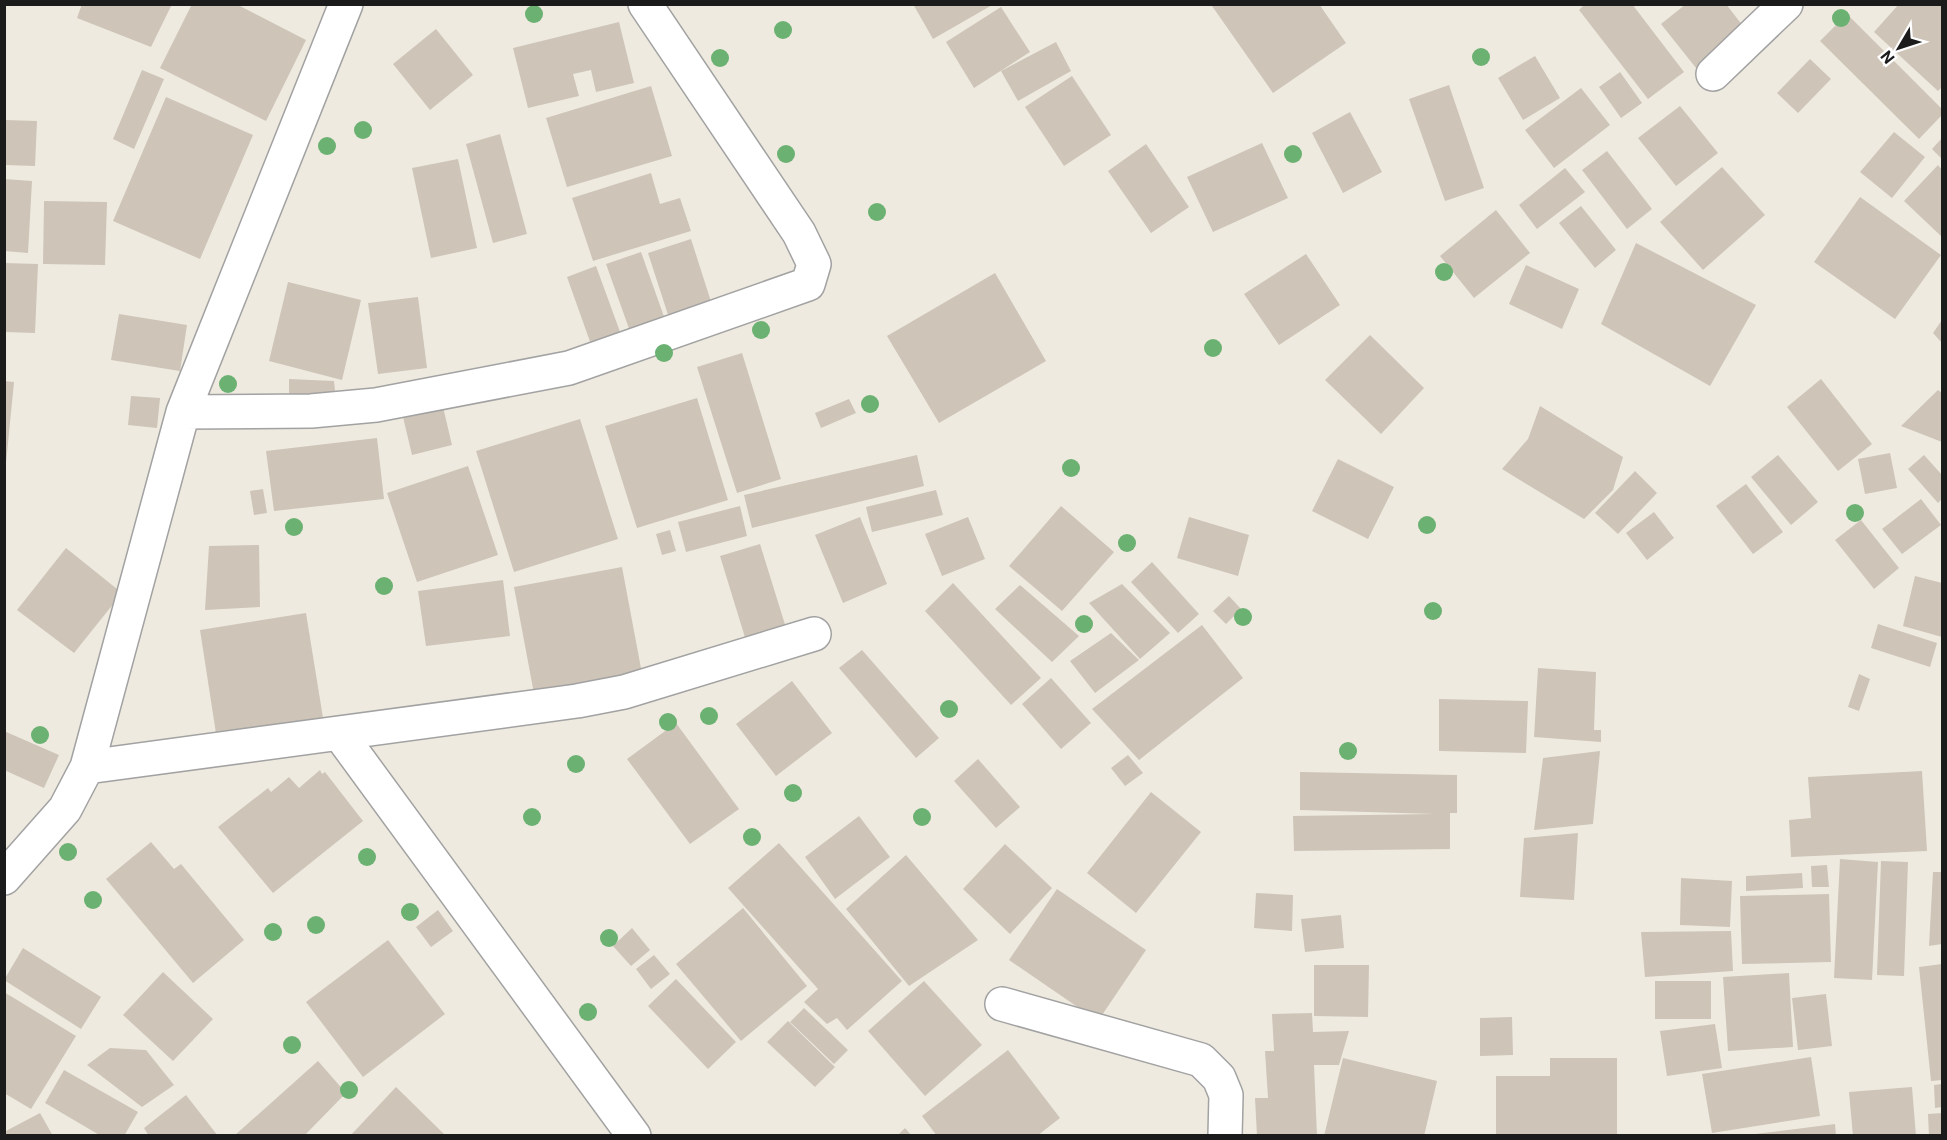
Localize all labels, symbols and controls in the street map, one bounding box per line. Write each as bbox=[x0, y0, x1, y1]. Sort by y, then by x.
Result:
north arrow bbox=[1869, 18, 1929, 78]
text: N bbox=[1877, 47, 1899, 67]

